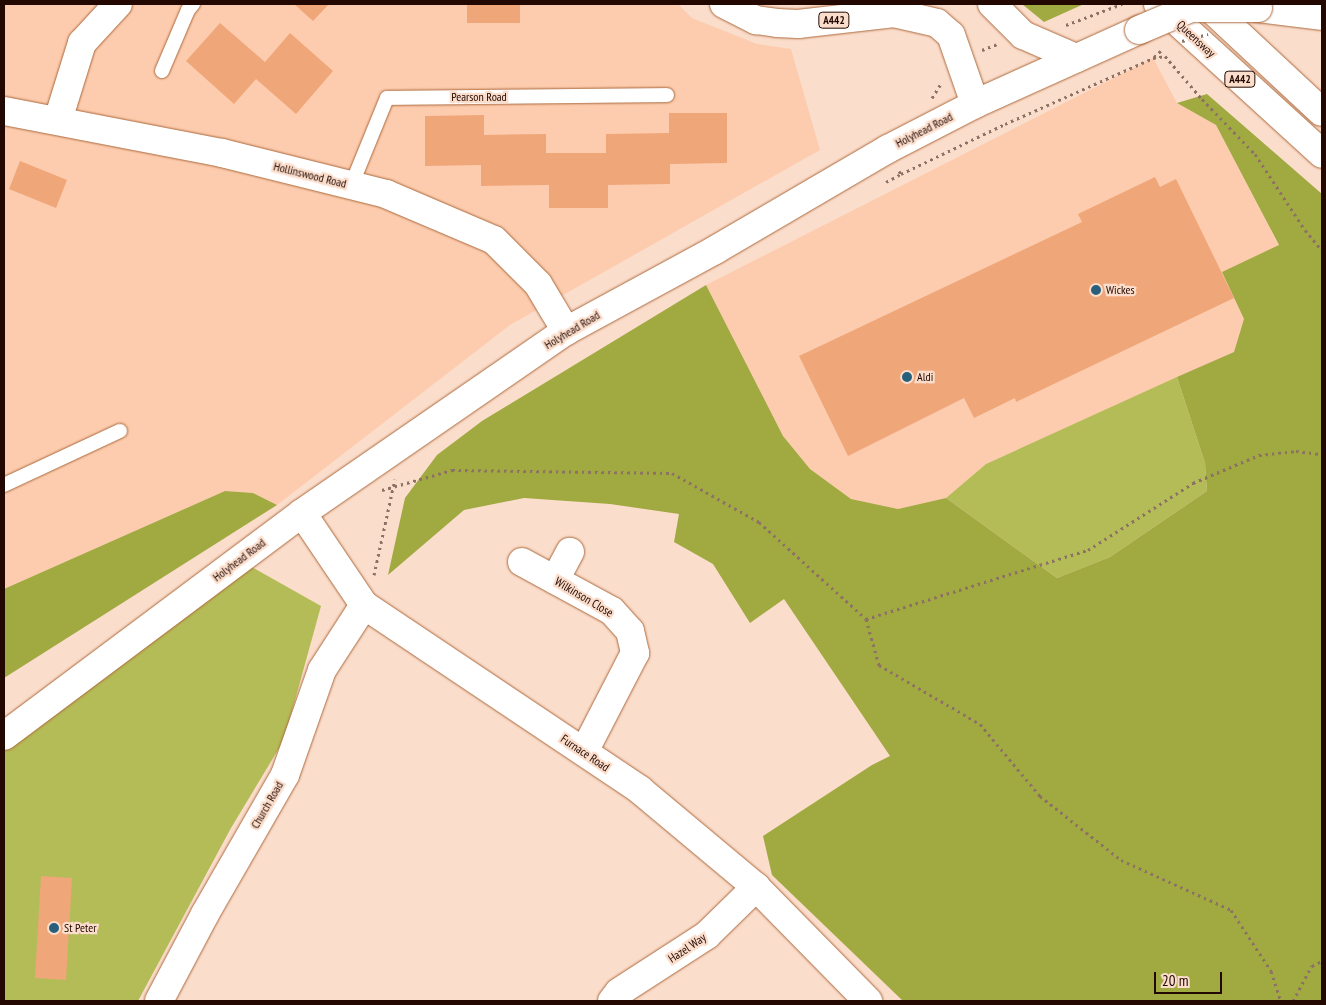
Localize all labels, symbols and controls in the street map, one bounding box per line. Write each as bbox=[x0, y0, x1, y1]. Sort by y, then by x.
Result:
road number: A442 bbox=[818, 12, 850, 28]
street label: Queensway bbox=[1174, 18, 1218, 60]
road number: A442 bbox=[1224, 70, 1256, 88]
street label: Pearson Road bbox=[451, 90, 507, 104]
street label: Holyhead Road bbox=[893, 109, 955, 151]
street label: Hollinswood Road bbox=[272, 159, 348, 191]
place label: Wickes bbox=[1106, 283, 1134, 297]
marker: Wickes bbox=[1090, 284, 1102, 296]
street label: Holyhead Road bbox=[542, 308, 602, 352]
place label: Aldi bbox=[917, 370, 933, 384]
marker: Aldi bbox=[901, 371, 913, 383]
street label: Holyhead Road bbox=[210, 536, 268, 584]
street label: Wilkinson Close bbox=[552, 574, 616, 620]
street label: Furnace Road bbox=[558, 731, 612, 775]
street label: Church Road bbox=[248, 779, 286, 831]
place label: St Peter bbox=[64, 921, 96, 935]
marker: St Peter bbox=[48, 922, 60, 934]
street label: Hazel Way bbox=[665, 930, 709, 966]
scale bar bbox=[1156, 962, 1224, 994]
text: 20 m bbox=[1162, 971, 1188, 990]

